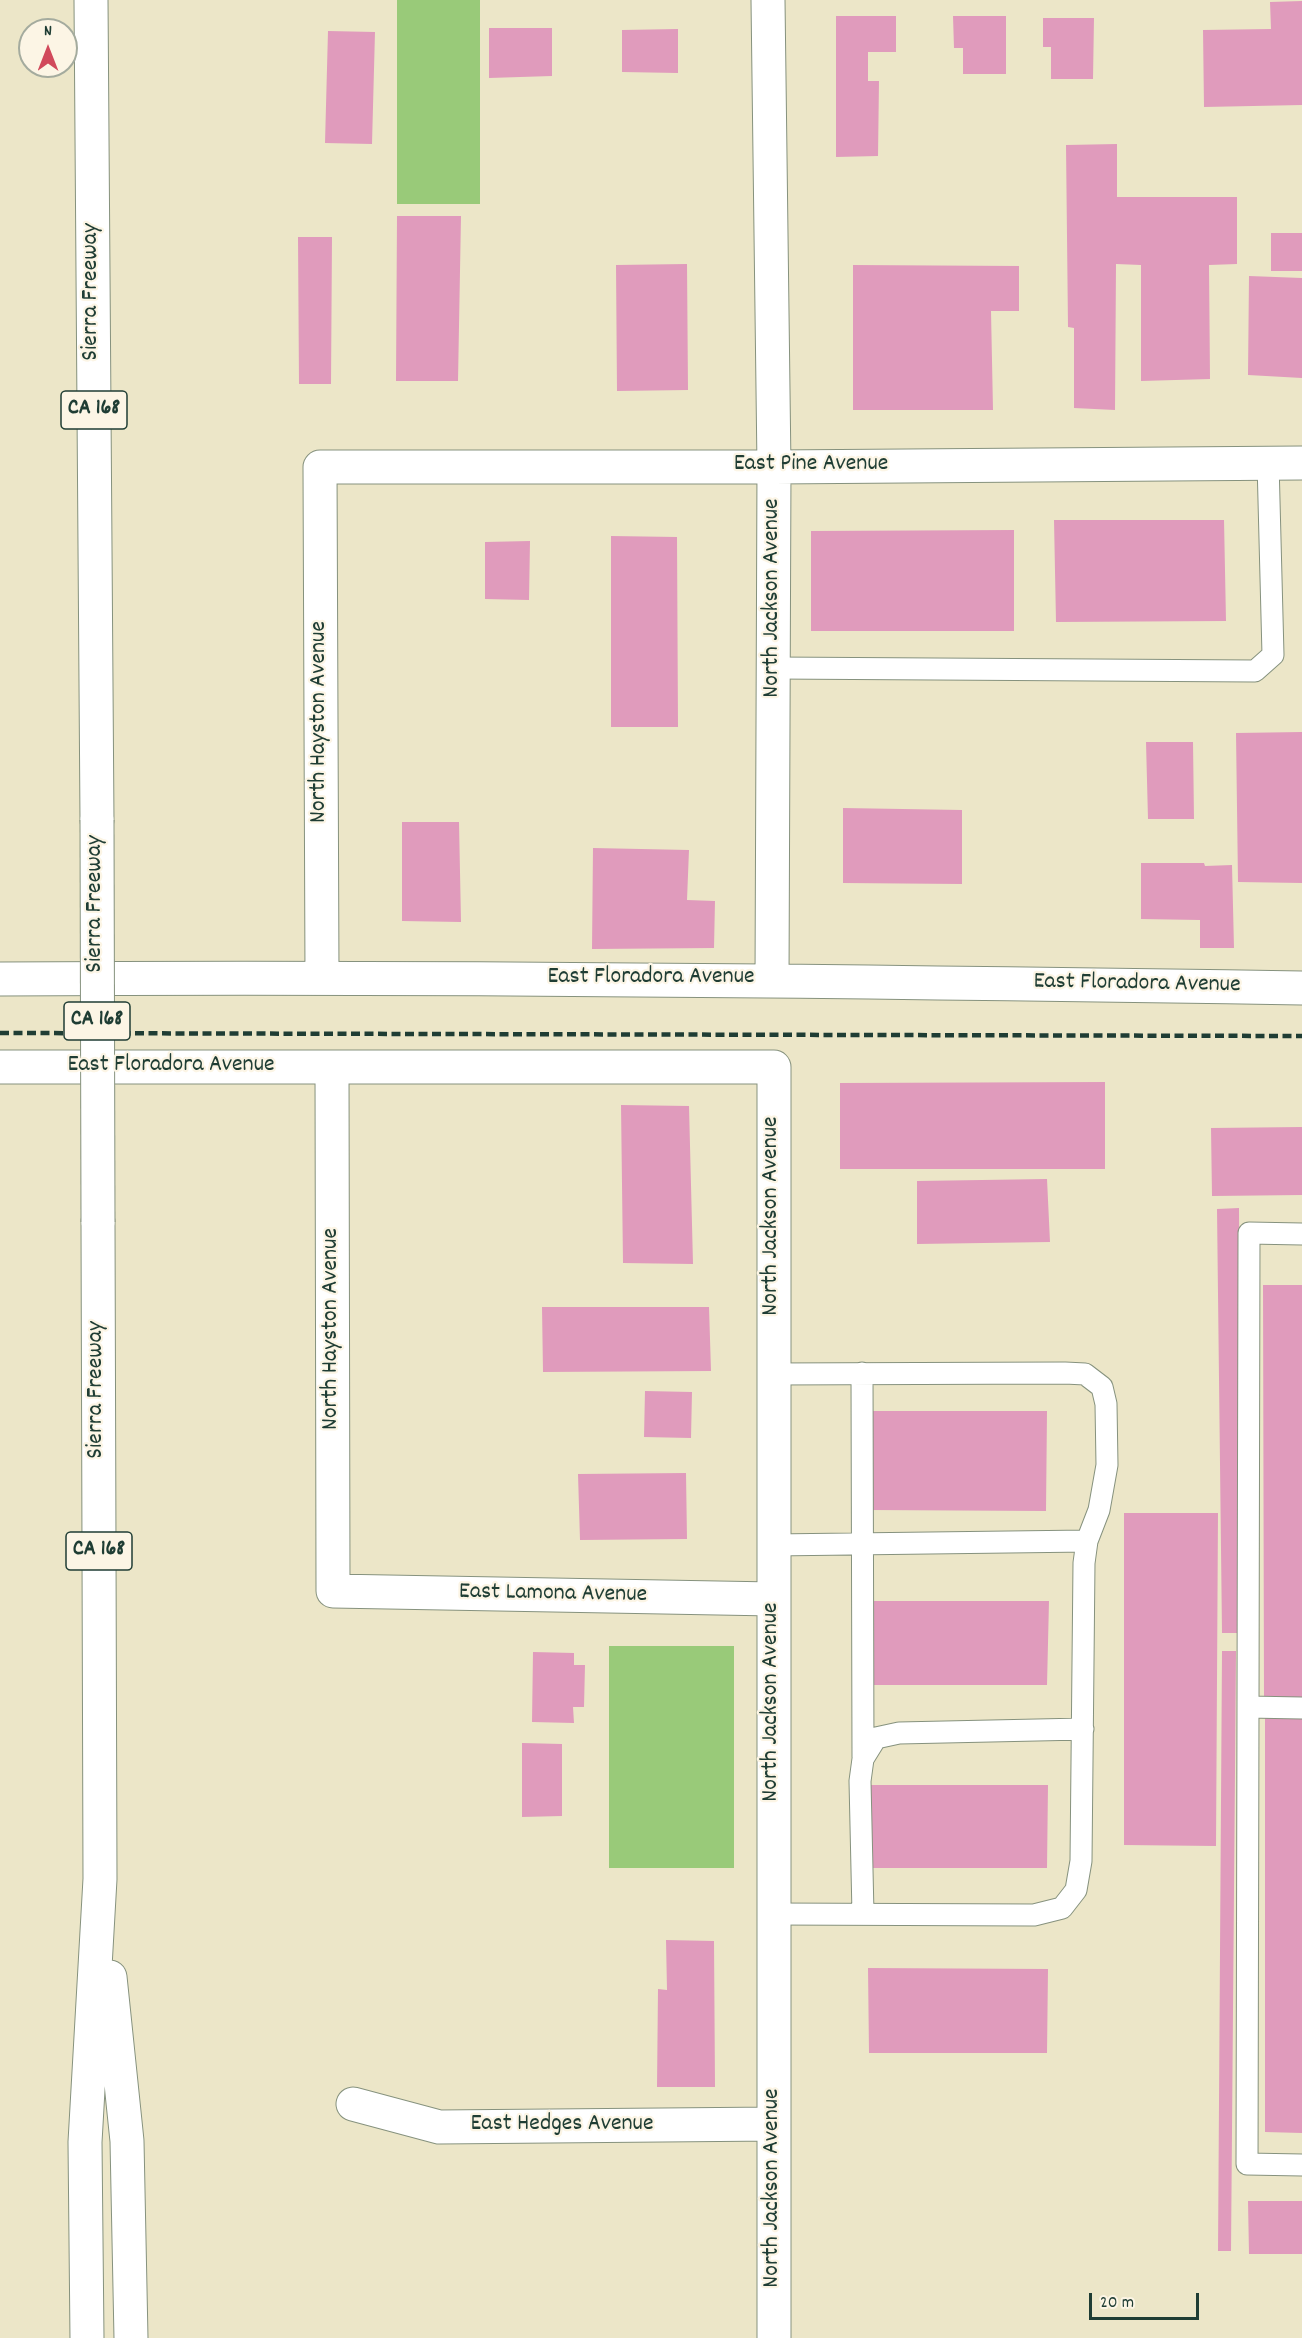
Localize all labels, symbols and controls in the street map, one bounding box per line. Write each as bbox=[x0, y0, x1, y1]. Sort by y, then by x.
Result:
north arrow bbox=[18, 18, 78, 78]
text: N bbox=[44, 20, 52, 43]
street label: Sierra Freeway bbox=[79, 223, 107, 361]
road number: CA 168 bbox=[61, 391, 127, 429]
street label: East Pine Avenue bbox=[734, 452, 888, 480]
street label: North Jackson Avenue bbox=[760, 498, 788, 698]
street label: North Hayston Avenue bbox=[307, 621, 335, 823]
street label: Sierra Freeway bbox=[83, 835, 111, 973]
street label: East Floradora Avenue bbox=[547, 965, 755, 993]
street label: East Floradora Avenue bbox=[1033, 969, 1241, 1001]
road number: CA 168 bbox=[64, 1002, 130, 1040]
street label: East Floradora Avenue bbox=[67, 1053, 275, 1081]
street label: North Jackson Avenue bbox=[759, 1116, 787, 1316]
street label: North Hayston Avenue bbox=[319, 1228, 347, 1430]
street label: Sierra Freeway bbox=[84, 1321, 112, 1459]
road number: CA 168 bbox=[66, 1532, 132, 1570]
street label: East Lamona Avenue bbox=[459, 1579, 647, 1611]
street label: North Jackson Avenue bbox=[759, 1602, 787, 1802]
street label: North Jackson Avenue bbox=[760, 2088, 788, 2288]
street label: East Hedges Avenue bbox=[470, 2112, 654, 2140]
scale bar bbox=[1092, 2281, 1202, 2319]
text: 20 m bbox=[1100, 2291, 1134, 2316]

